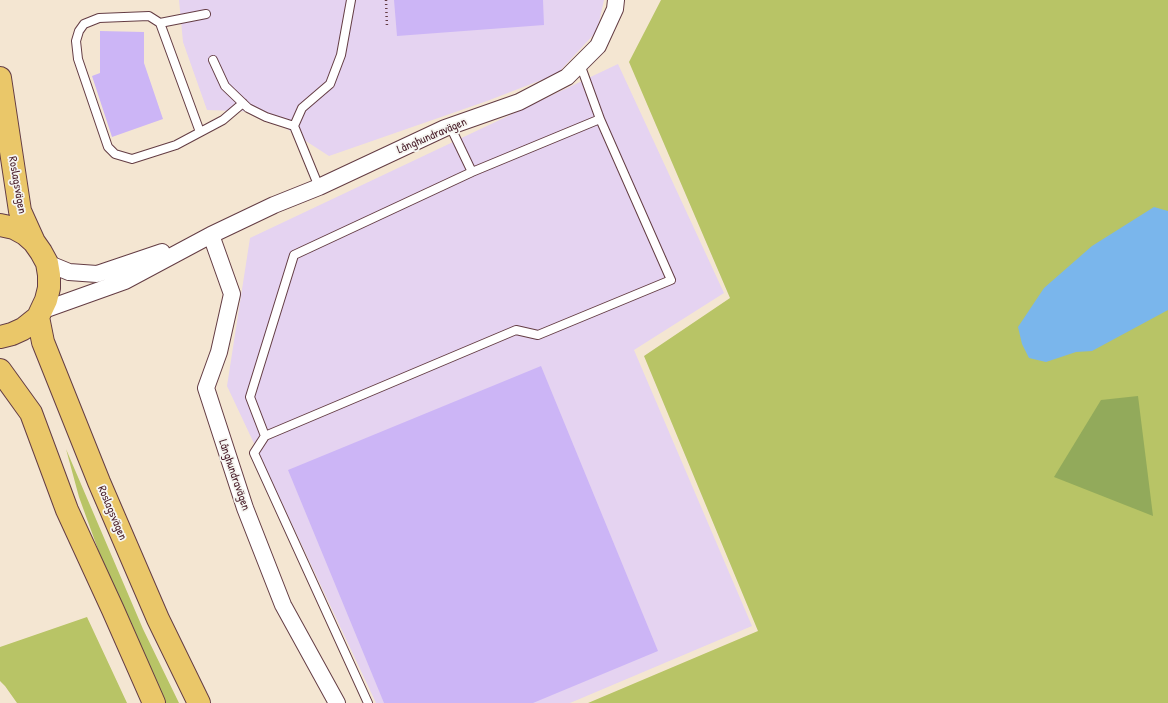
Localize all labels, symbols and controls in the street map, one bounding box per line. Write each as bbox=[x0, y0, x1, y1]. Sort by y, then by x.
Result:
street label: Långhundravägen bbox=[395, 115, 469, 157]
street label: Roslagsvägen bbox=[5, 155, 29, 215]
street label: Långhundravägen bbox=[215, 438, 253, 512]
street label: Roslagsvägen bbox=[94, 484, 130, 542]

